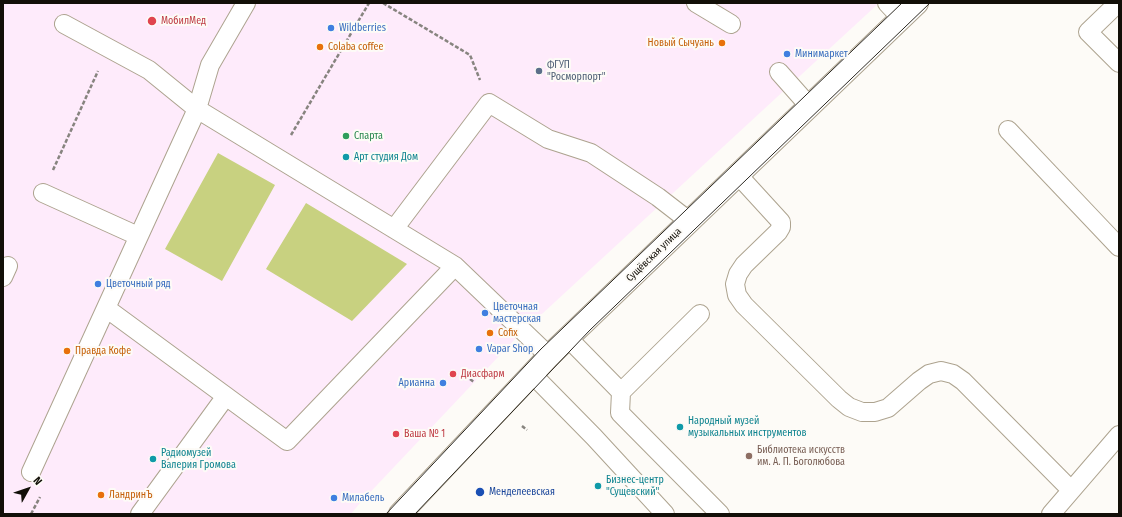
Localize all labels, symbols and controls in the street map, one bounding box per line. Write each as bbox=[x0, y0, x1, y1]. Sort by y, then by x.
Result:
marker: МобилМед bbox=[146, 15, 158, 27]
place label: МобилМед bbox=[161, 15, 206, 27]
place label: Wildberries bbox=[339, 22, 386, 34]
marker: Wildberries bbox=[326, 23, 336, 33]
place label: Новый Сычуань bbox=[648, 37, 714, 49]
marker: Новый Сычуань bbox=[717, 38, 727, 48]
place label: Colaba coffee bbox=[328, 41, 383, 53]
marker: Colaba coffee bbox=[315, 42, 325, 52]
place label: Минимаркет bbox=[795, 48, 848, 60]
marker: Минимаркет bbox=[782, 49, 792, 59]
place label: ФГУП "Росморпорт" bbox=[547, 59, 605, 82]
marker: ФГУП "Росморпорт" bbox=[534, 66, 544, 76]
place label: Спарта bbox=[354, 130, 383, 142]
marker: Спарта bbox=[341, 131, 351, 141]
place label: Арт студия Дом bbox=[354, 151, 418, 163]
marker: Арт студия Дом bbox=[341, 152, 351, 162]
street label: Сущёвская улица bbox=[624, 226, 684, 284]
place label: Цветочный ряд bbox=[106, 278, 171, 290]
marker: Цветочный ряд bbox=[93, 279, 103, 289]
place label: Цветочная мастерская bbox=[493, 301, 541, 324]
marker: Цветочная мастерская bbox=[480, 308, 490, 318]
place label: Cofix bbox=[498, 327, 518, 339]
marker: Cofix bbox=[485, 328, 495, 338]
place label: Vapar Shop bbox=[487, 343, 533, 355]
marker: Vapar Shop bbox=[474, 344, 484, 354]
place label: Правда Кофе bbox=[75, 345, 131, 357]
marker: Правда Кофе bbox=[62, 346, 72, 356]
place label: Диасфарм bbox=[461, 368, 504, 380]
marker: Диасфарм bbox=[448, 369, 458, 379]
place label: Арианна bbox=[399, 377, 435, 389]
marker: Арианна bbox=[438, 378, 448, 388]
place label: Народный музей музыкальных инструментов bbox=[688, 415, 807, 438]
marker: Народный музей музыкальных инструментов bbox=[675, 422, 685, 432]
place label: Ваша № 1 bbox=[404, 428, 445, 440]
marker: Ваша № 1 bbox=[391, 429, 401, 439]
place label: Библиотека искусств им. А. П. Боголюбова bbox=[757, 444, 845, 468]
place label: Радиомузей Валерия Громова bbox=[161, 447, 236, 470]
marker: Библиотека искусств им. А. П. Боголюбова bbox=[744, 451, 754, 461]
marker: Радиомузей Валерия Громова bbox=[148, 454, 158, 464]
north arrow bbox=[8, 469, 48, 509]
text: N bbox=[30, 474, 45, 488]
place label: Бизнес-центр "Сущевский" bbox=[606, 474, 664, 498]
marker: Бизнес-центр "Сущевский" bbox=[593, 481, 603, 491]
marker: Менделеевская bbox=[474, 486, 486, 498]
place label: Менделеевская bbox=[489, 486, 555, 498]
place label: ЛандринЪ bbox=[109, 489, 152, 501]
marker: ЛандринЪ bbox=[96, 490, 106, 500]
place label: Милабель bbox=[342, 492, 384, 504]
marker: Милабель bbox=[329, 493, 339, 503]

